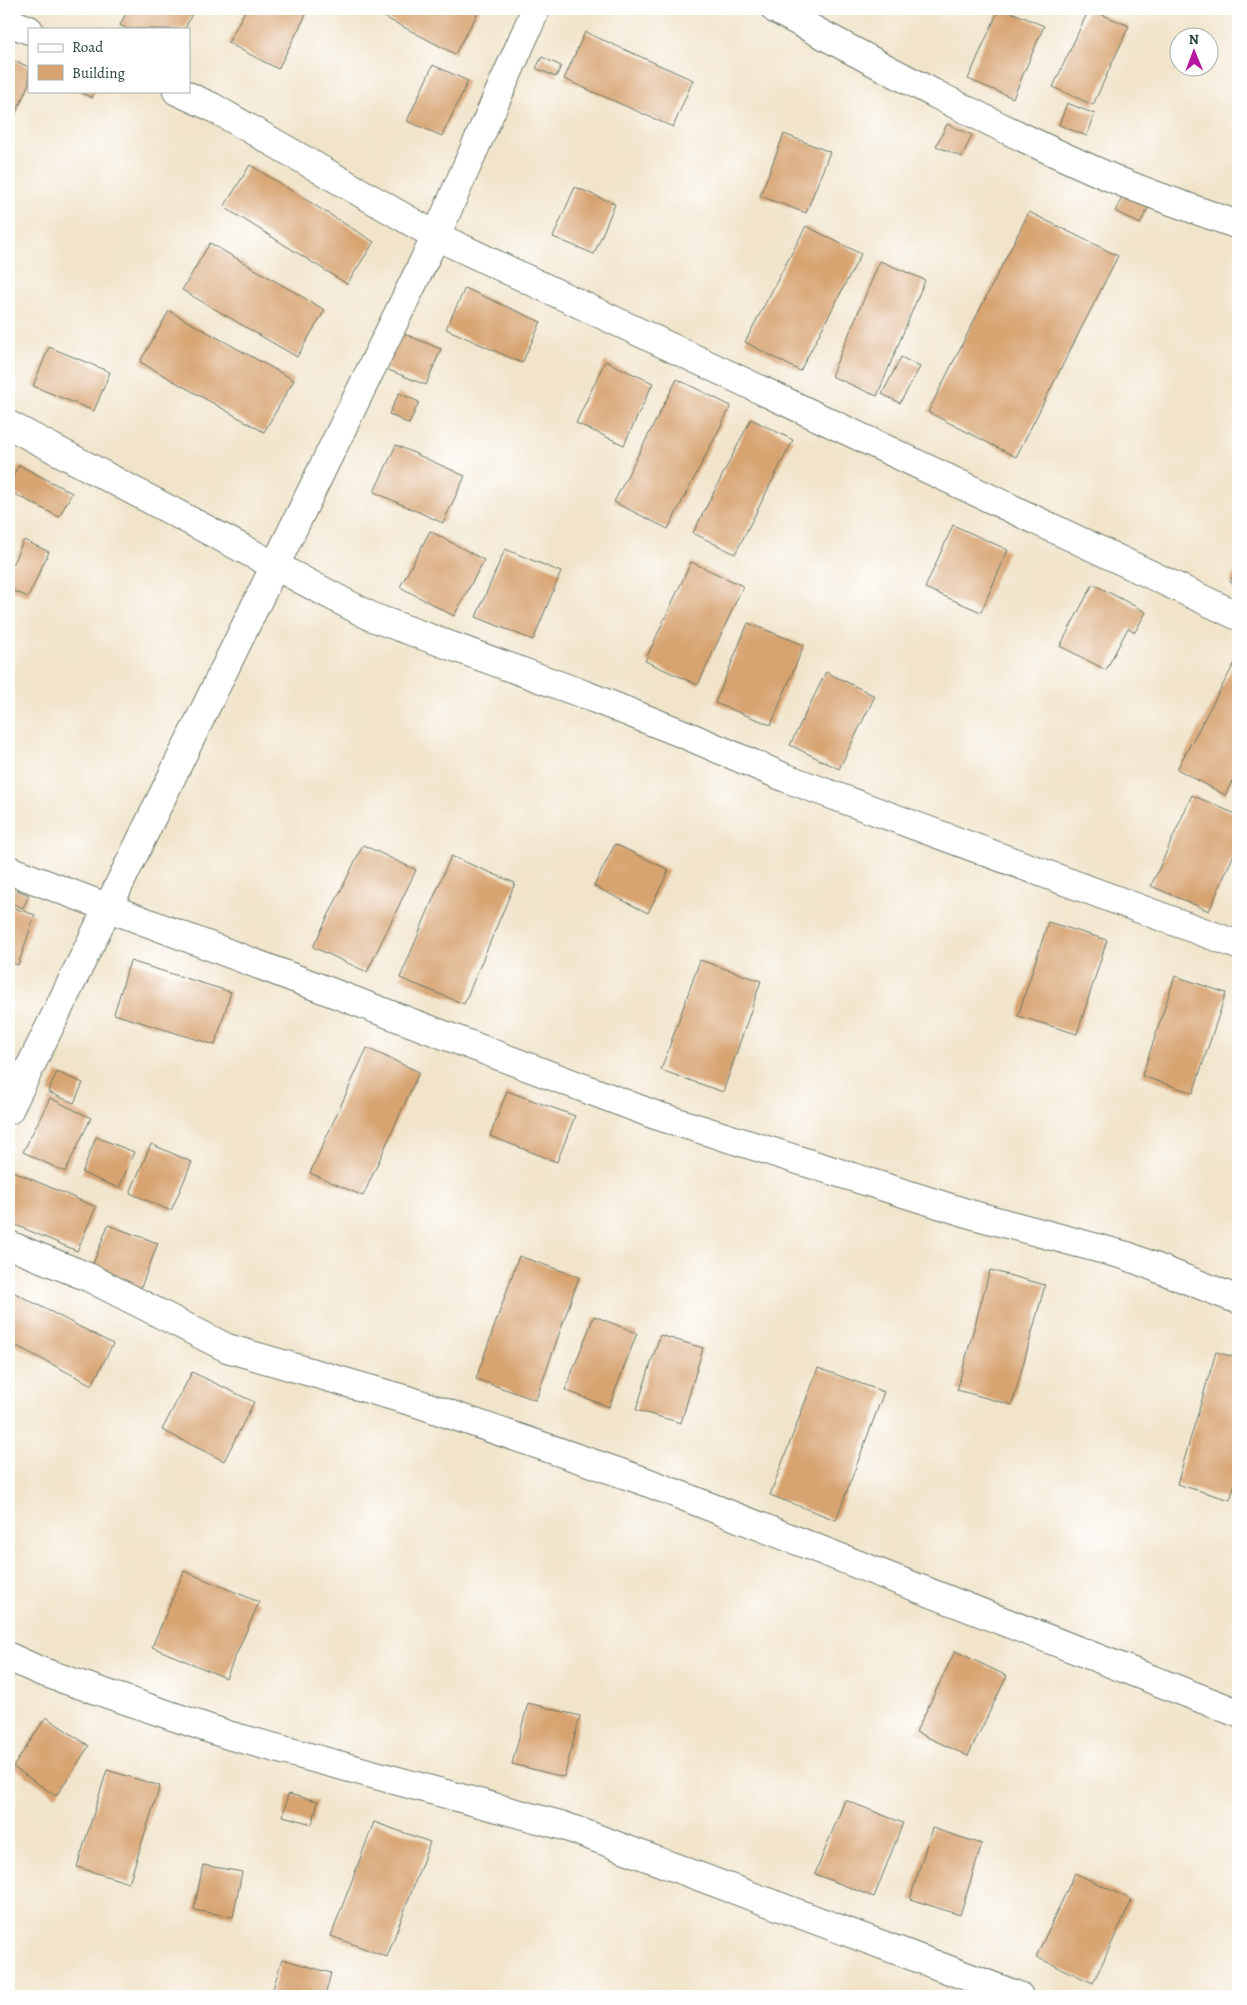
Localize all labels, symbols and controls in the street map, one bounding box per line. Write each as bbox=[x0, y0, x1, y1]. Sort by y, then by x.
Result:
legend bbox=[28, 28, 190, 92]
north arrow bbox=[1170, 28, 1220, 78]
text: N bbox=[1189, 30, 1199, 49]
text: Road bbox=[72, 37, 104, 57]
text: Building bbox=[72, 63, 125, 83]

